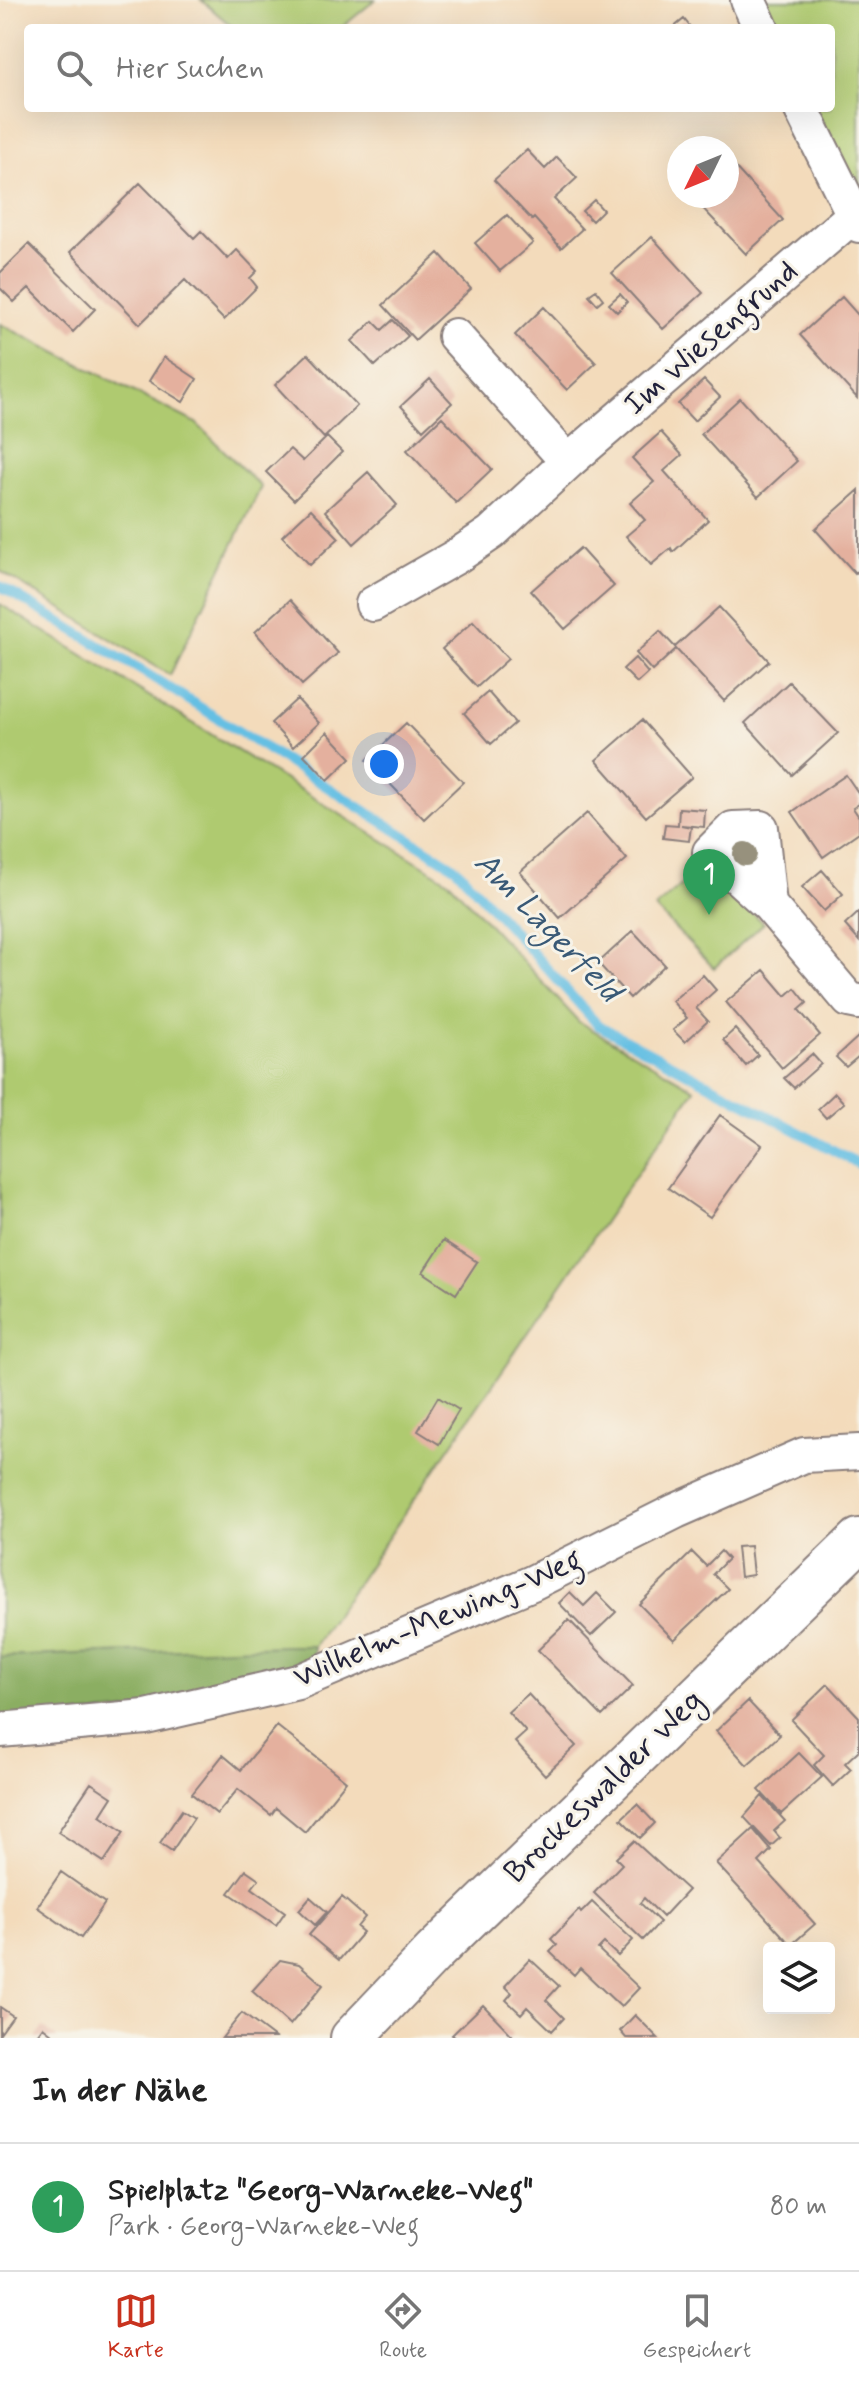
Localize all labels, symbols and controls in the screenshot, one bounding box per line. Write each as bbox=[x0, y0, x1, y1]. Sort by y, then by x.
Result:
search box bbox=[24, 24, 835, 112]
icon: search bbox=[52, 46, 96, 90]
text: Hier suchen bbox=[116, 49, 264, 88]
north arrow bbox=[667, 136, 739, 208]
street label: Im Wiesengrund bbox=[615, 251, 809, 428]
your location bbox=[364, 744, 404, 784]
water label: Am Lagerfeld bbox=[461, 842, 634, 1018]
pin: 1 bbox=[683, 849, 735, 915]
street label: Wilhelm-Mewing-Weg bbox=[287, 1539, 590, 1702]
street label: Brockeswalder Weg bbox=[495, 1681, 714, 1895]
map controls bbox=[763, 1942, 835, 2014]
button: layers bbox=[763, 1942, 835, 2014]
text: In der Nähe bbox=[32, 2068, 207, 2113]
text: Spielplatz "Georg-Warneke-Weg" bbox=[108, 2171, 533, 2210]
text: 1 bbox=[52, 2190, 64, 2224]
text: 80 m bbox=[770, 2190, 827, 2224]
text: Park · Georg-Warneke-Weg bbox=[108, 2210, 419, 2244]
tab: Karte bbox=[108, 2289, 164, 2365]
tab: Route bbox=[379, 2289, 427, 2365]
tab: Gespeichert bbox=[642, 2289, 751, 2365]

